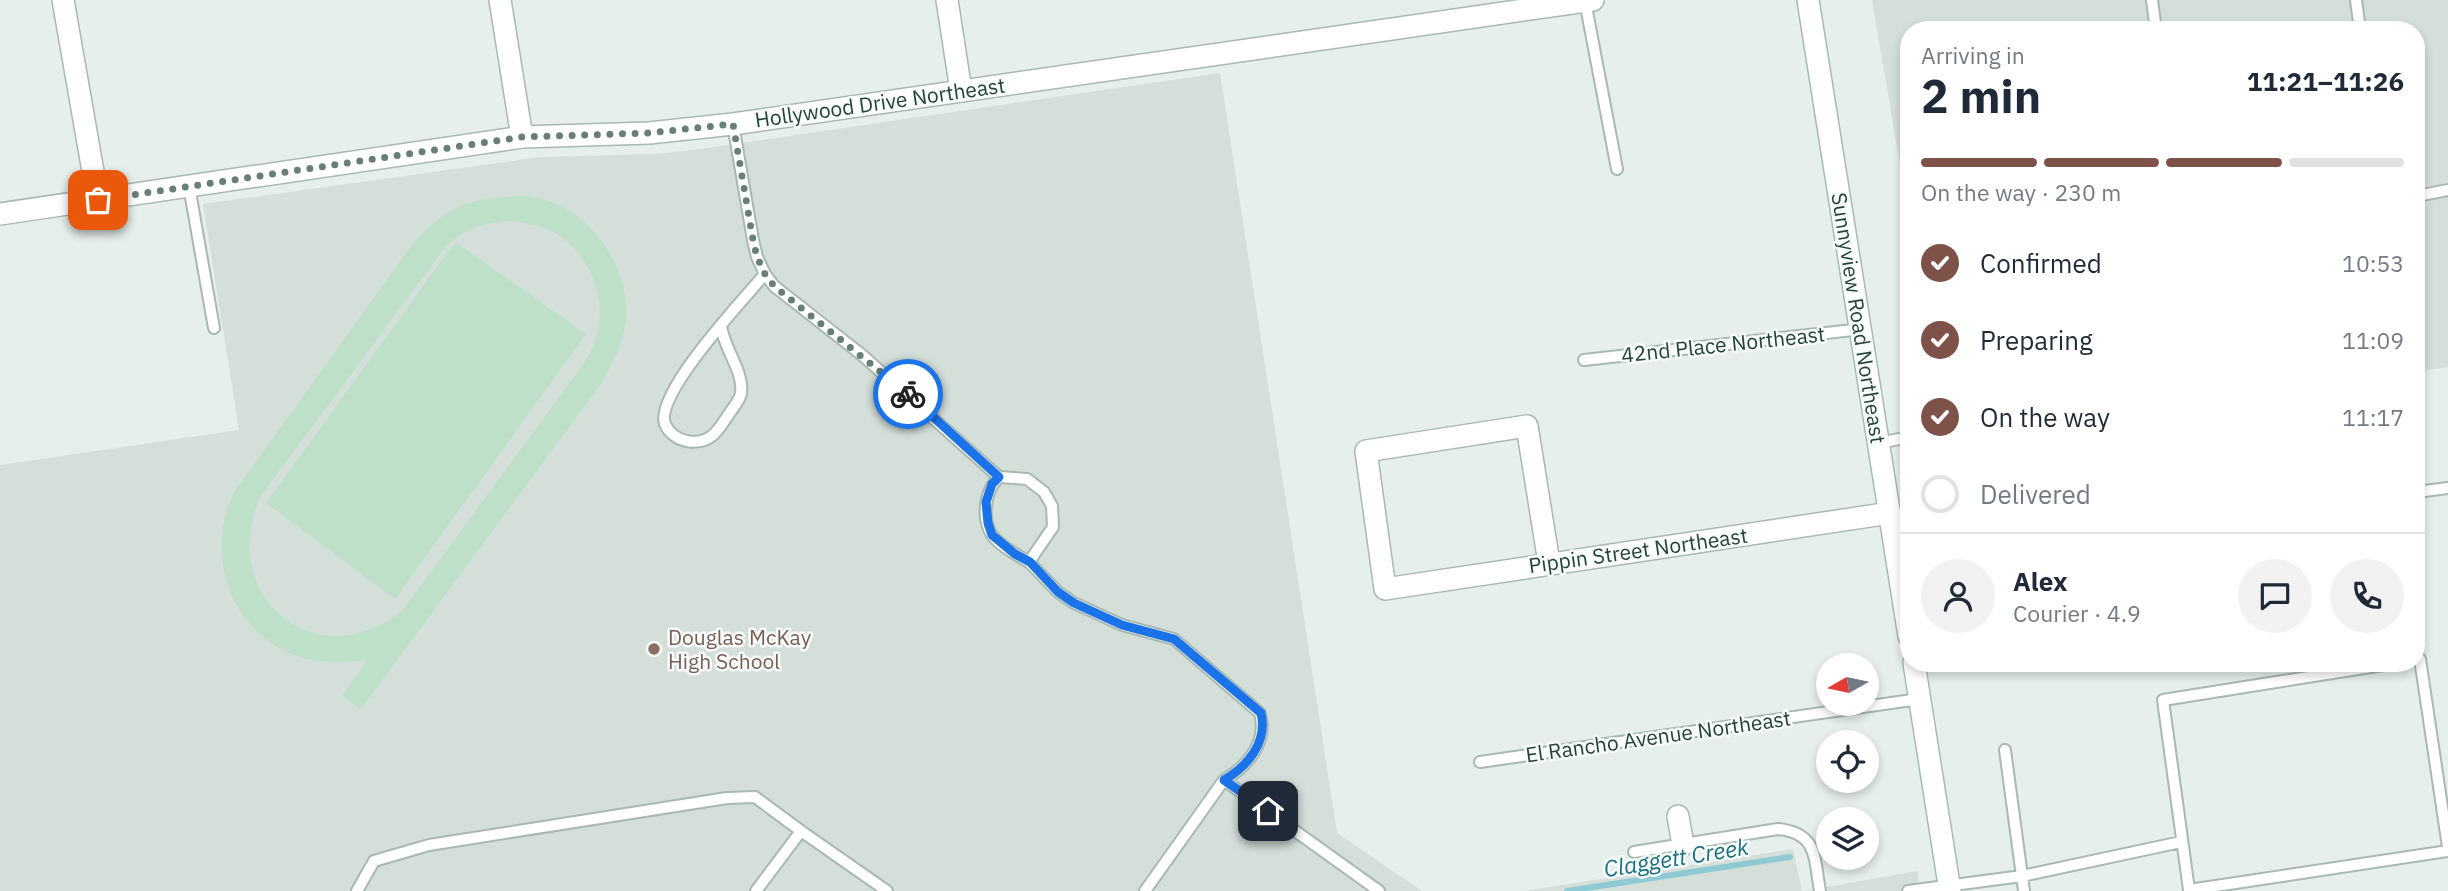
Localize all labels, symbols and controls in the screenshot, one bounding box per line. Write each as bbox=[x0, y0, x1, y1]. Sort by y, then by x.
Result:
text: Arriving in bbox=[1921, 40, 2025, 70]
text: 11:21–11:26 bbox=[2247, 64, 2404, 98]
text: 2 min bbox=[1921, 66, 2041, 126]
street label: Hollywood Drive Northeast bbox=[753, 71, 1007, 133]
pin bbox=[68, 170, 128, 230]
text: On the way · 230 m bbox=[1921, 177, 2121, 207]
icon: bag bbox=[79, 181, 117, 219]
street label: Sunnyview Road Northeast bbox=[1825, 191, 1893, 445]
icon: check bbox=[1921, 244, 1959, 282]
text: Confirmed bbox=[1980, 246, 2102, 280]
text: 10:53 bbox=[2342, 248, 2404, 278]
street label: 42nd Place Northeast bbox=[1620, 319, 1826, 369]
icon: check bbox=[1921, 321, 1959, 359]
text: Preparing bbox=[1980, 323, 2093, 357]
text: 11:09 bbox=[2342, 325, 2404, 355]
courier bbox=[873, 359, 943, 429]
icon: bike bbox=[889, 375, 927, 413]
icon: check bbox=[1921, 398, 1959, 436]
text: On the way bbox=[1980, 400, 2110, 434]
text: 11:17 bbox=[2342, 402, 2404, 432]
text: Delivered bbox=[1980, 477, 2091, 511]
street label: Pippin Street Northeast bbox=[1527, 521, 1749, 579]
button: person bbox=[1921, 559, 1995, 633]
button: chat bbox=[2238, 559, 2312, 633]
button: phone bbox=[2330, 559, 2404, 633]
text: Alex bbox=[2013, 564, 2067, 598]
text: Courier · 4.9 bbox=[2013, 598, 2141, 628]
place label: Douglas McKay High School bbox=[668, 623, 812, 675]
marker: Douglas McKay High School bbox=[646, 641, 662, 657]
north arrow bbox=[1816, 653, 1880, 716]
map controls bbox=[1816, 653, 1879, 870]
street label: El Rancho Avenue Northeast bbox=[1524, 704, 1792, 768]
button: locate bbox=[1816, 730, 1879, 793]
pin bbox=[1238, 781, 1298, 841]
icon: home bbox=[1249, 792, 1287, 830]
button: layers bbox=[1816, 807, 1879, 870]
water label: Claggett Creek bbox=[1602, 831, 1752, 883]

